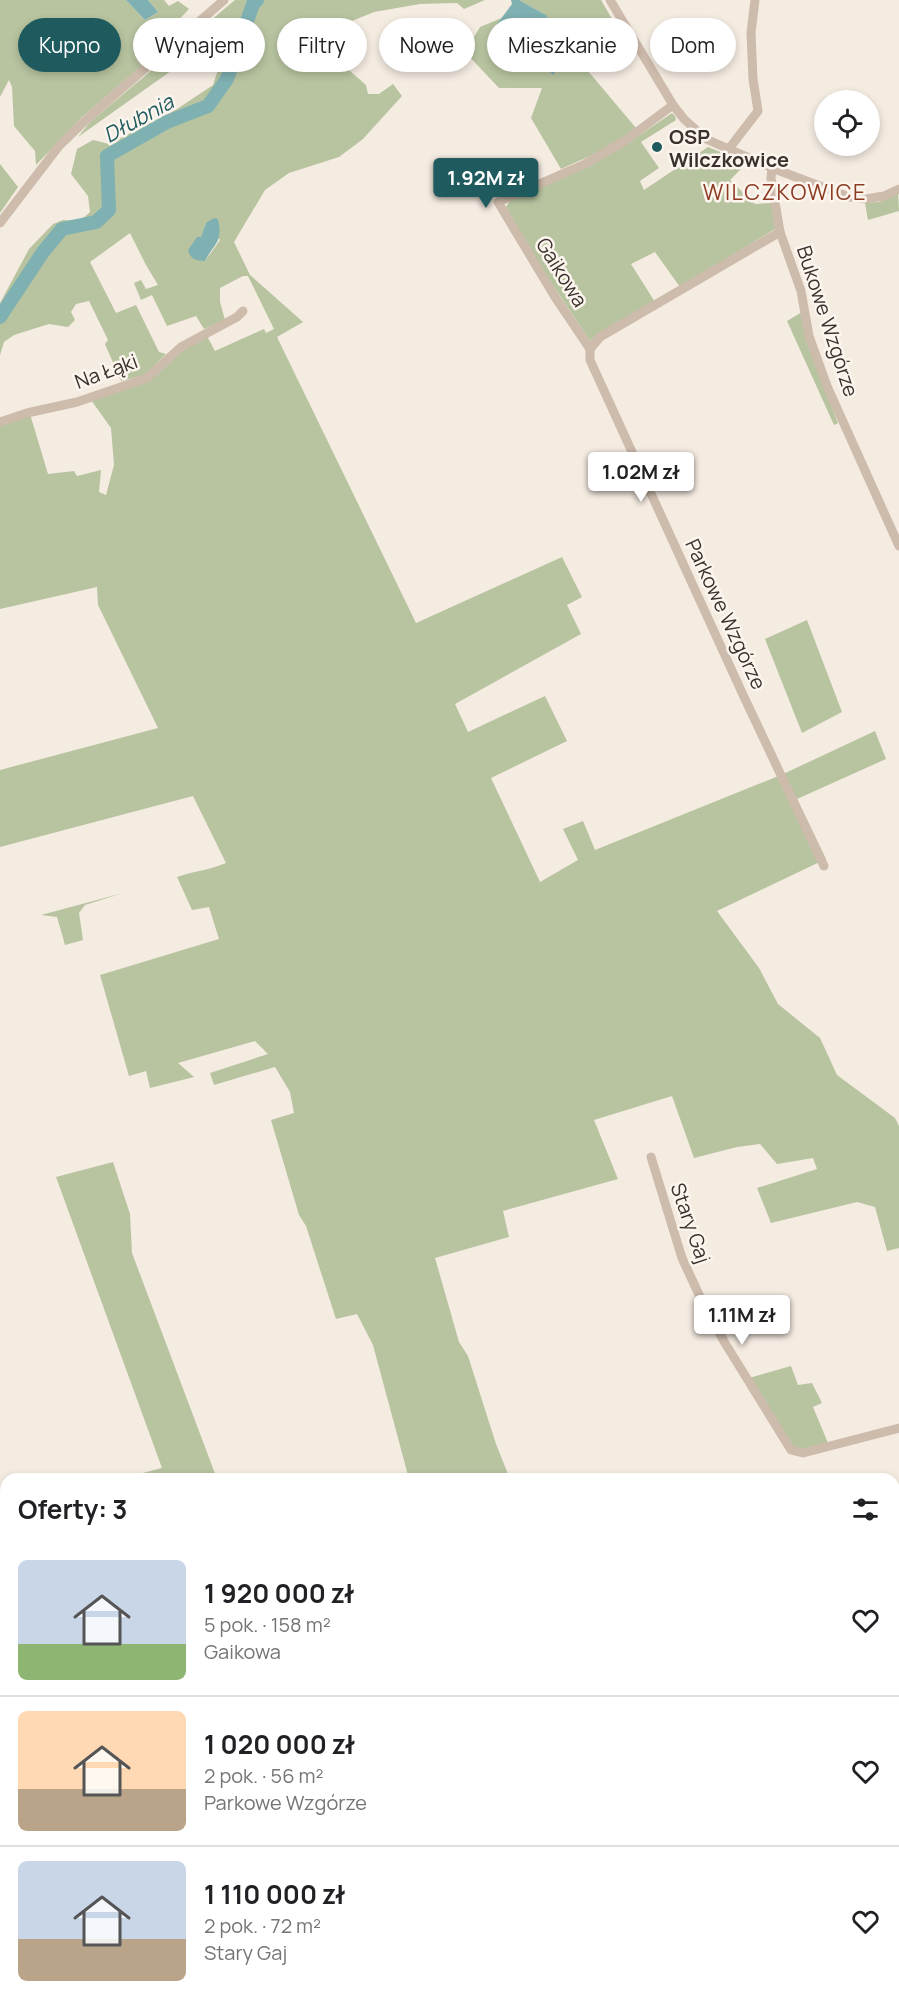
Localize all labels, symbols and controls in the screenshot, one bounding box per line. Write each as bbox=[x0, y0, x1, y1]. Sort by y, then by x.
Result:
chip: Kupno bbox=[18, 18, 121, 72]
chip: Wynajem bbox=[133, 18, 265, 72]
chip: Filtry bbox=[277, 18, 367, 72]
chip: Nowe bbox=[379, 18, 475, 72]
chip: Mieszkanie bbox=[487, 18, 638, 72]
chip: Dom bbox=[650, 18, 736, 72]
water label: Dłubnia bbox=[98, 87, 179, 149]
map controls bbox=[814, 90, 880, 156]
button: locate bbox=[814, 90, 880, 156]
place label: OSP Wilczkowice bbox=[669, 123, 789, 173]
marker: OSP Wilczkowice bbox=[650, 140, 664, 154]
pin: 1.92M zł bbox=[424, 158, 548, 209]
text: 1.92M zł bbox=[447, 164, 525, 191]
district label: WILCZKOWICE bbox=[703, 177, 867, 207]
street label: Gaikowa bbox=[530, 232, 594, 312]
street label: Bukowe Wzgórze bbox=[791, 242, 865, 400]
street label: Na Łąki bbox=[71, 347, 141, 395]
pin: 1.02M zł bbox=[579, 452, 703, 503]
text: 1.02M zł bbox=[602, 458, 680, 485]
street label: Parkowe Wzgórze bbox=[679, 534, 773, 694]
street label: Stary Gaj bbox=[665, 1179, 717, 1267]
pin: 1.11M zł bbox=[680, 1295, 804, 1346]
text: 1.11M zł bbox=[708, 1301, 776, 1328]
text: Oferty: 3 bbox=[18, 1491, 127, 1527]
icon: filters bbox=[849, 1493, 882, 1526]
text: 1 920 000 zł bbox=[204, 1575, 354, 1611]
icon: home bbox=[66, 1584, 138, 1656]
icon: heart bbox=[849, 1604, 882, 1637]
text: 5 pok. · 158 m² bbox=[204, 1611, 331, 1638]
text: Gaikowa bbox=[204, 1638, 281, 1665]
text: 1 020 000 zł bbox=[204, 1726, 355, 1762]
icon: home bbox=[66, 1735, 138, 1807]
icon: heart bbox=[849, 1755, 882, 1788]
text: 2 pok. · 56 m² bbox=[204, 1762, 324, 1789]
text: Parkowe Wzgórze bbox=[204, 1789, 367, 1816]
text: 1 110 000 zł bbox=[204, 1876, 345, 1912]
icon: home bbox=[66, 1885, 138, 1957]
icon: heart bbox=[849, 1905, 882, 1938]
text: 2 pok. · 72 m² bbox=[204, 1912, 321, 1939]
text: Stary Gaj bbox=[204, 1939, 287, 1966]

